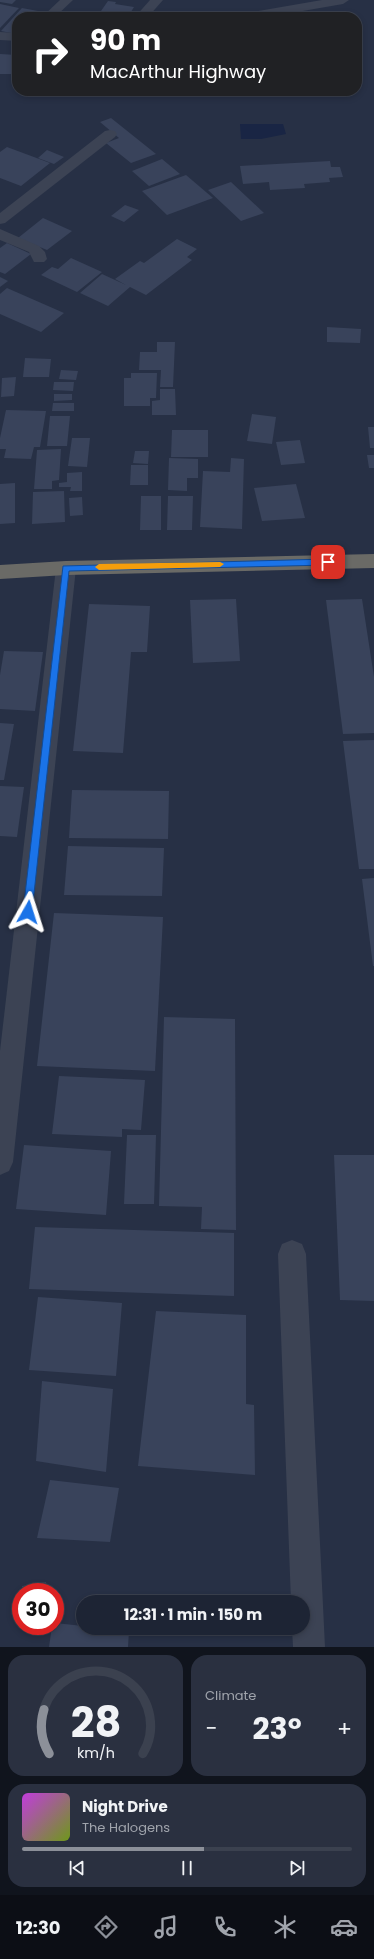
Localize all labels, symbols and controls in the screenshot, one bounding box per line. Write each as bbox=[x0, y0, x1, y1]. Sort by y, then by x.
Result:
text: 90 m bbox=[90, 21, 161, 60]
icon: right bbox=[24, 28, 76, 80]
text: MacArthur Highway bbox=[90, 59, 266, 84]
pin bbox=[311, 545, 345, 579]
icon: arrive bbox=[317, 551, 339, 573]
position arrow bbox=[7, 891, 49, 933]
speed limit sign: 30 bbox=[12, 1583, 64, 1635]
text: 12:31 · 1 min · 150 m bbox=[124, 1604, 262, 1625]
text: Climate bbox=[205, 1686, 256, 1705]
text: 28 bbox=[70, 1692, 121, 1751]
text: 23° bbox=[252, 1707, 302, 1750]
text: − bbox=[205, 1713, 217, 1744]
text: + bbox=[337, 1713, 352, 1744]
text: km/h bbox=[76, 1742, 115, 1762]
text: Night Drive bbox=[82, 1796, 168, 1817]
text: The Halogens bbox=[82, 1818, 170, 1837]
icon: previous bbox=[66, 1857, 88, 1879]
icon: pause bbox=[176, 1857, 198, 1879]
icon: next bbox=[286, 1857, 308, 1879]
icon: directions bbox=[92, 1913, 120, 1941]
icon: music bbox=[152, 1913, 180, 1941]
icon: phone bbox=[211, 1913, 239, 1941]
icon: climate bbox=[271, 1913, 299, 1941]
icon: car bbox=[330, 1913, 358, 1941]
text: 12:30 bbox=[16, 1915, 61, 1940]

